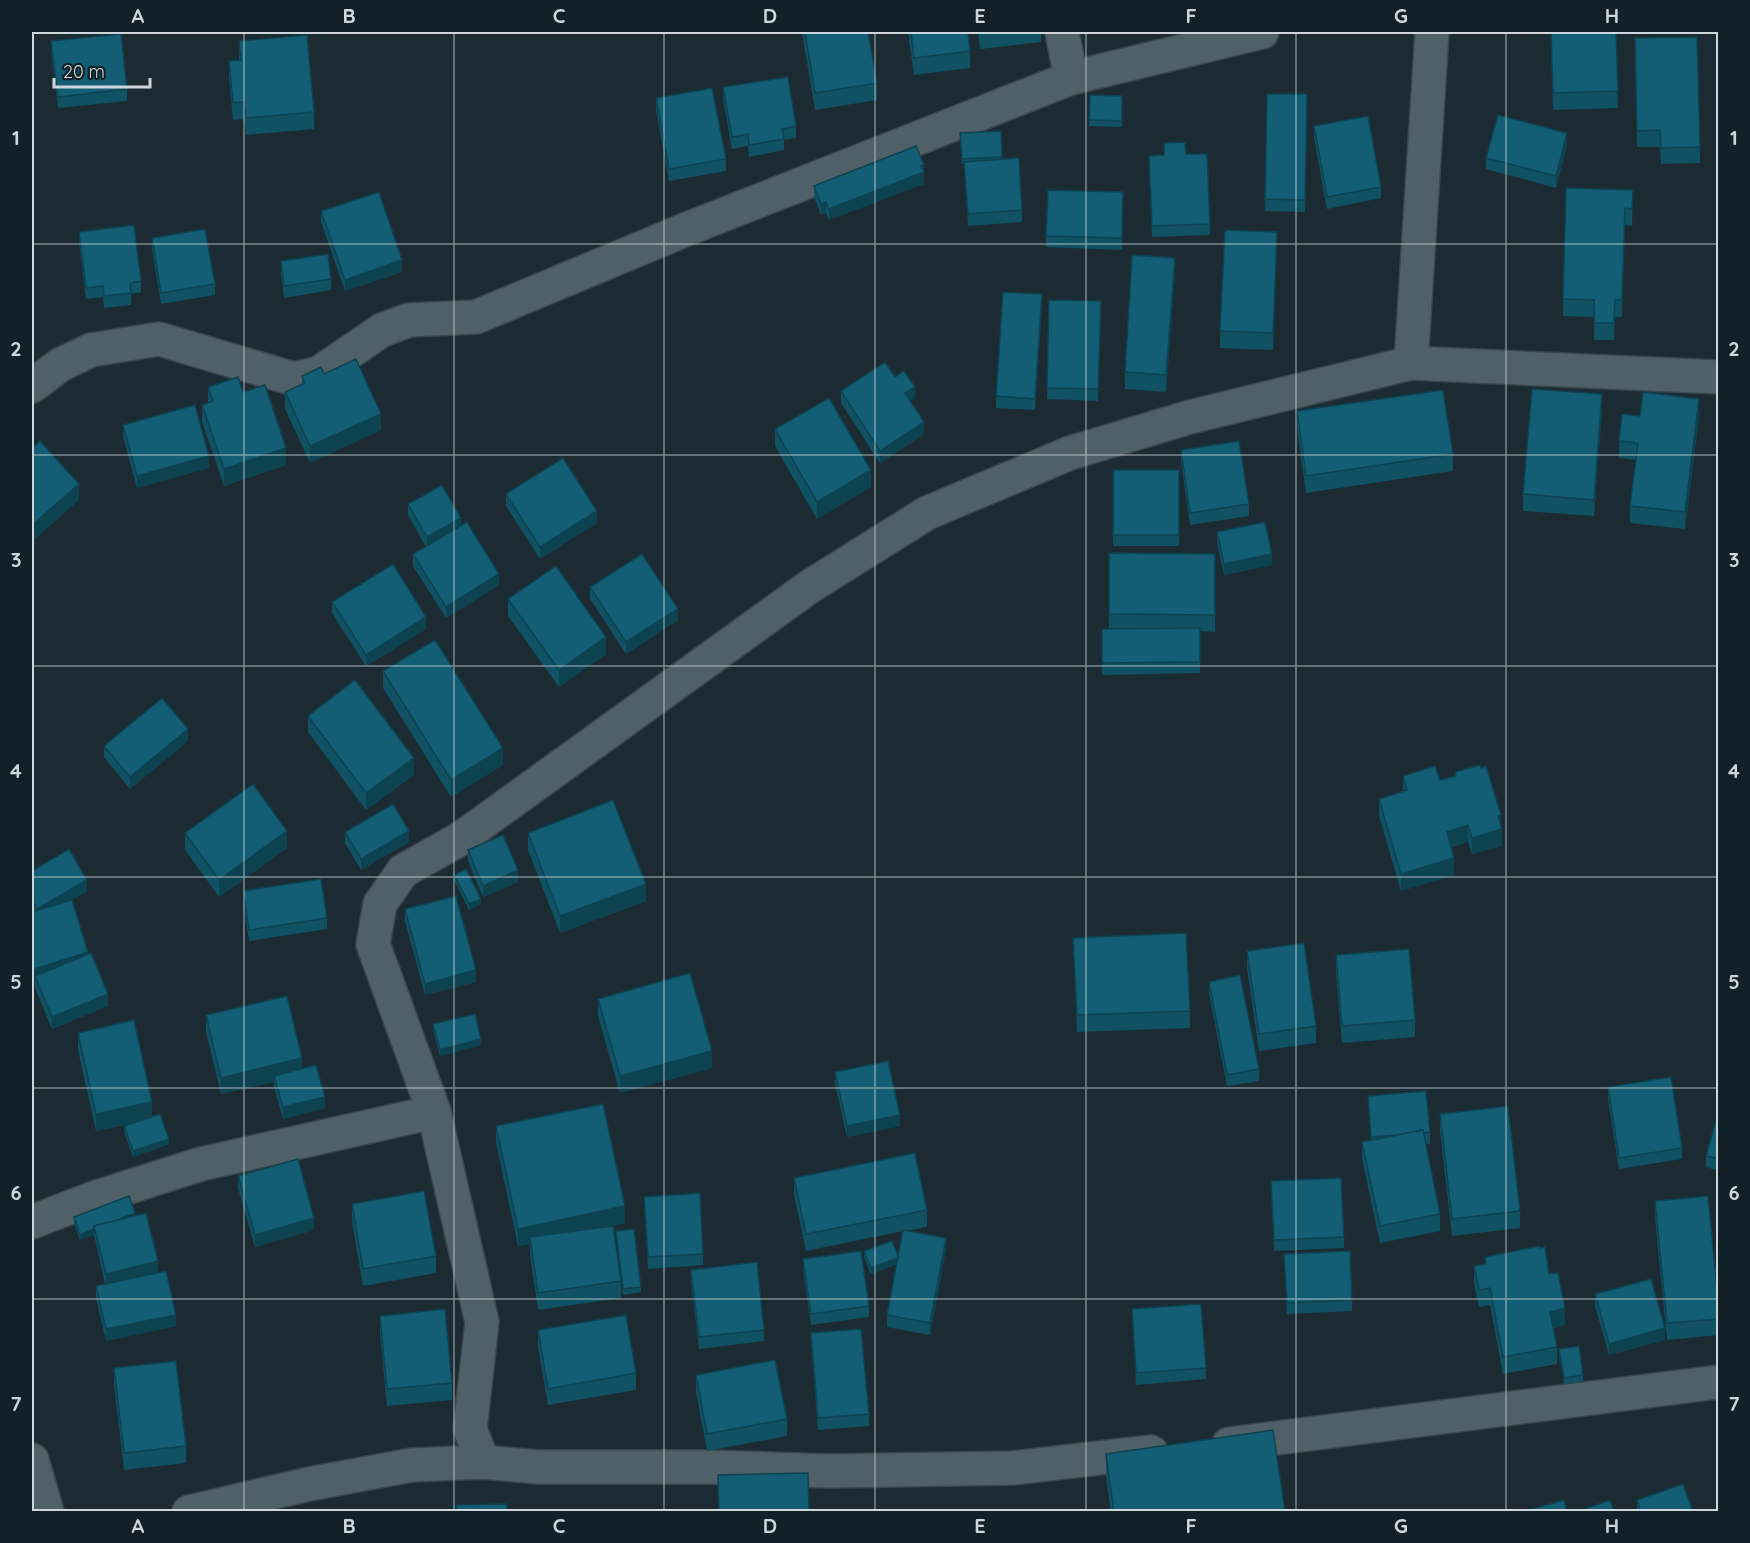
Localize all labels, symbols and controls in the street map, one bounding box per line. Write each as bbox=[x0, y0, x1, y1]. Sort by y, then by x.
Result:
text: A bbox=[132, 3, 145, 28]
text: B bbox=[342, 3, 356, 28]
text: C bbox=[553, 3, 566, 28]
text: D bbox=[763, 3, 777, 28]
text: E bbox=[974, 3, 986, 28]
text: F bbox=[1185, 3, 1197, 28]
text: G bbox=[1394, 3, 1408, 28]
text: H bbox=[1605, 3, 1619, 28]
scale bar bbox=[54, 51, 150, 89]
text: 20 m bbox=[63, 60, 105, 83]
text: 1 bbox=[12, 125, 20, 150]
text: 1 bbox=[1730, 125, 1738, 150]
text: 2 bbox=[10, 336, 22, 361]
text: 2 bbox=[1728, 336, 1740, 361]
text: 3 bbox=[11, 547, 21, 572]
text: 3 bbox=[1729, 547, 1739, 572]
text: 4 bbox=[10, 758, 22, 783]
text: 4 bbox=[1728, 758, 1740, 783]
text: 5 bbox=[10, 969, 22, 994]
text: 5 bbox=[1728, 969, 1740, 994]
text: 6 bbox=[10, 1180, 22, 1205]
text: 6 bbox=[1728, 1180, 1740, 1205]
text: 7 bbox=[11, 1391, 22, 1416]
text: 7 bbox=[1729, 1391, 1740, 1416]
text: A bbox=[132, 1513, 145, 1538]
text: B bbox=[342, 1513, 356, 1538]
text: C bbox=[553, 1513, 566, 1538]
text: D bbox=[763, 1513, 777, 1538]
text: E bbox=[974, 1513, 986, 1538]
text: F bbox=[1185, 1513, 1197, 1538]
text: G bbox=[1394, 1513, 1408, 1538]
text: H bbox=[1605, 1513, 1619, 1538]

